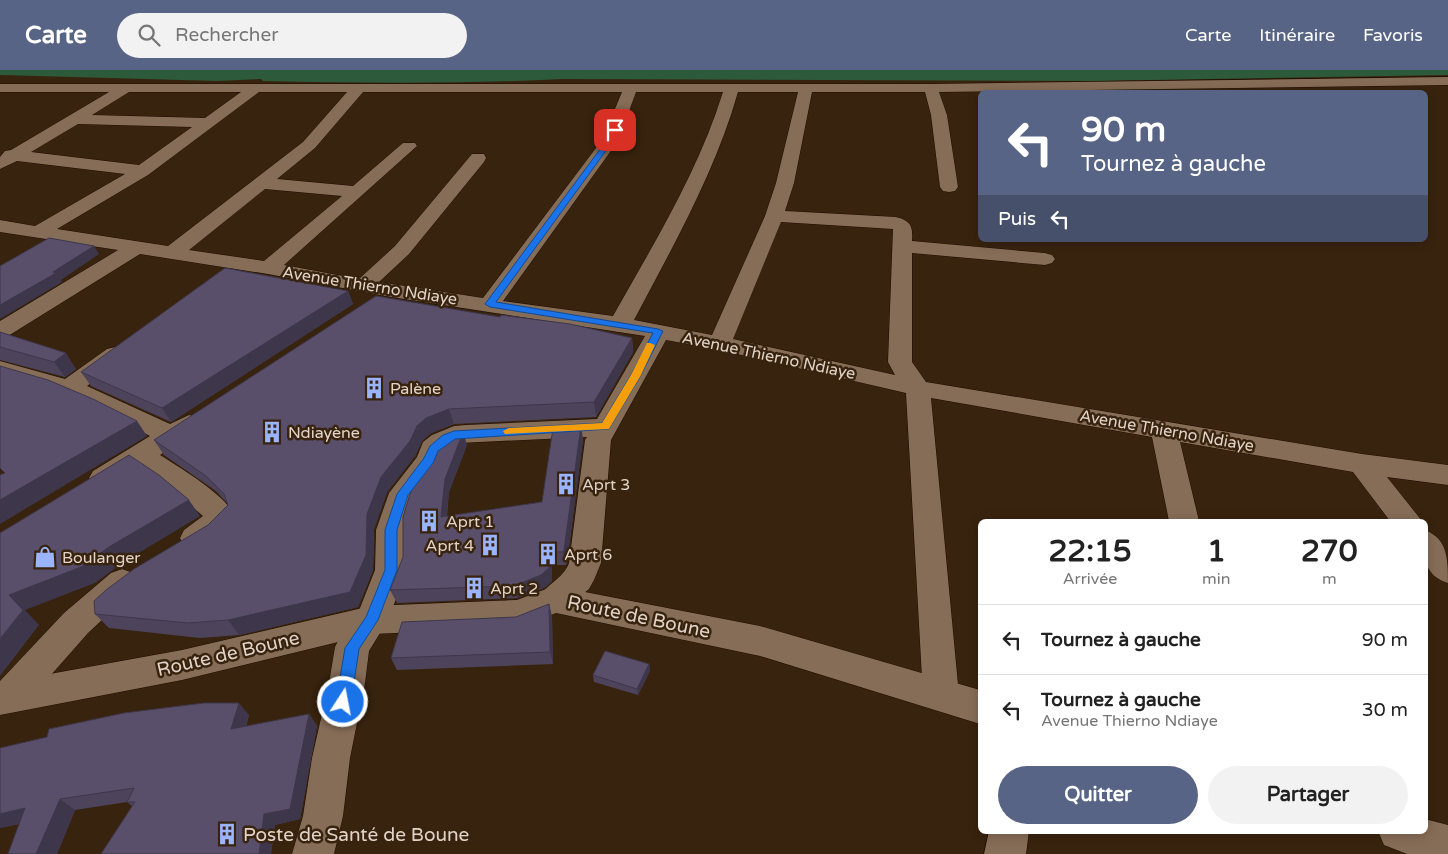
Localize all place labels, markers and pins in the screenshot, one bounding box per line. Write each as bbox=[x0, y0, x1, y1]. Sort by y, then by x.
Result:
pin bbox=[594, 109, 636, 151]
building icon: Palène bbox=[361, 375, 387, 401]
place label: Palène bbox=[390, 379, 441, 399]
building icon: Ndiayène bbox=[259, 419, 285, 445]
place label: Ndiayène bbox=[288, 423, 360, 443]
building icon: Aprt 3 bbox=[553, 471, 579, 497]
place label: Aprt 3 bbox=[582, 475, 630, 495]
building icon: Aprt 1 bbox=[416, 508, 442, 534]
place label: Aprt 1 bbox=[446, 512, 494, 532]
building icon: Aprt 4 bbox=[477, 532, 503, 558]
place label: Aprt 4 bbox=[426, 536, 474, 556]
building icon: Aprt 6 bbox=[535, 541, 561, 567]
shop icon: Boulanger bbox=[32, 544, 58, 570]
place label: Aprt 6 bbox=[564, 545, 612, 565]
place label: Boulanger bbox=[62, 548, 141, 568]
building icon: Aprt 2 bbox=[461, 575, 487, 601]
place label: Aprt 2 bbox=[490, 579, 538, 599]
building icon: Poste de Santé de Boune bbox=[214, 821, 240, 847]
place label: Poste de Santé de Boune bbox=[243, 824, 469, 846]

